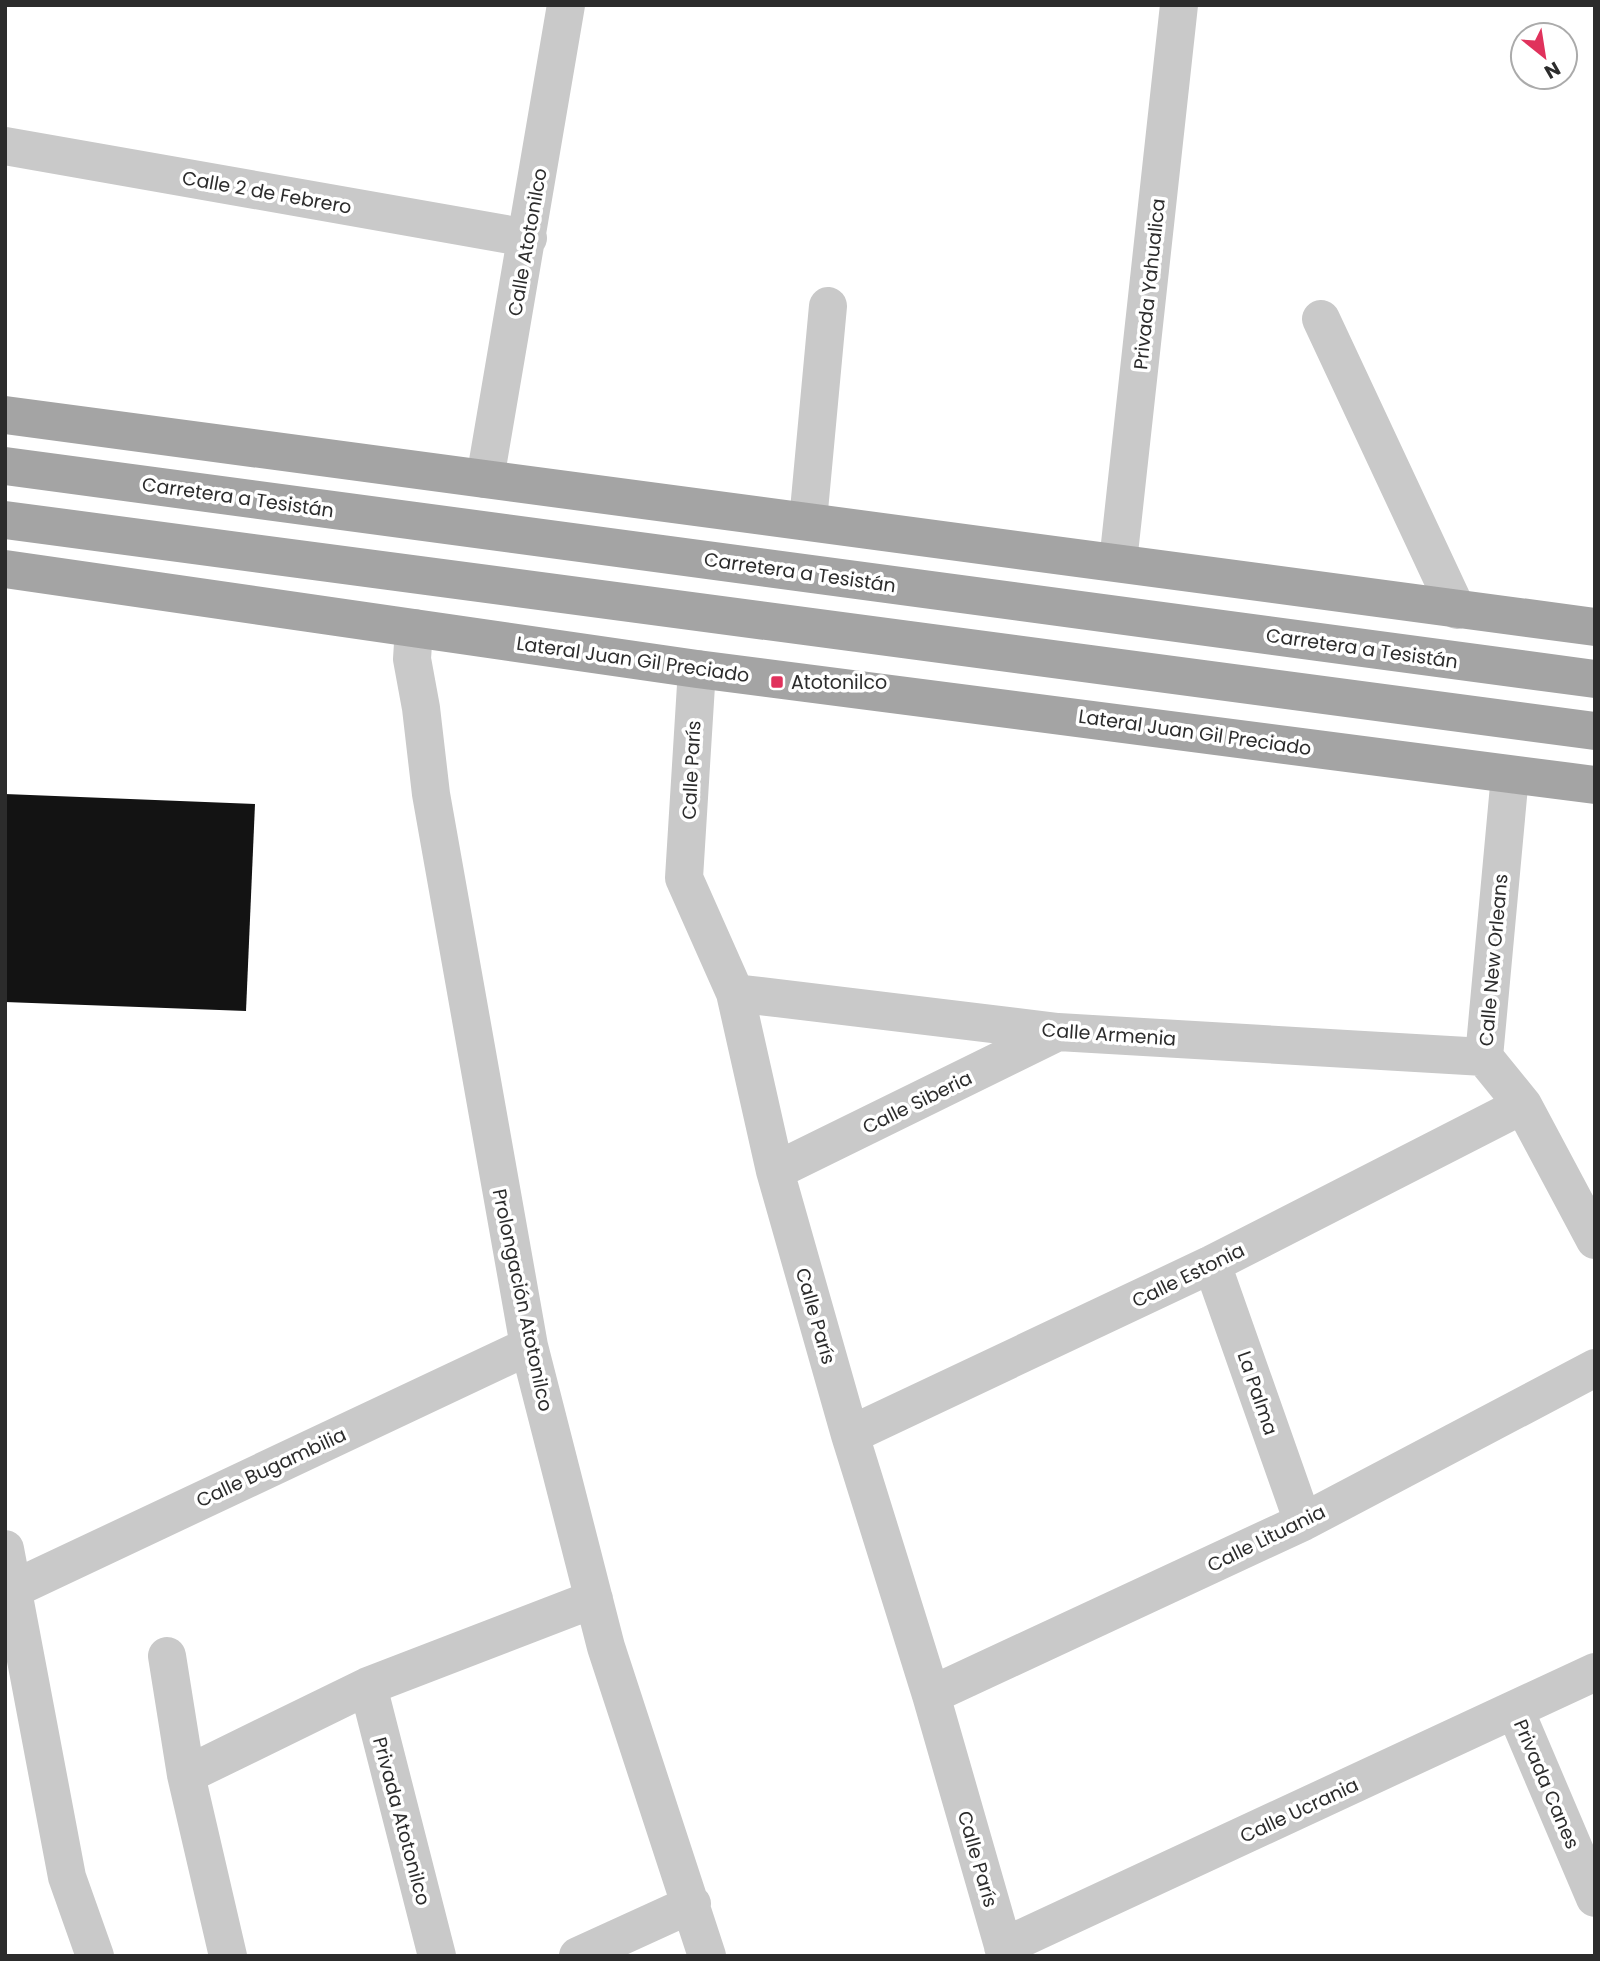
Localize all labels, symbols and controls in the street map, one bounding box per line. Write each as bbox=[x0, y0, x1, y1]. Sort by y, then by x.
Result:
north arrow bbox=[1509, 21, 1579, 91]
text: N bbox=[1539, 55, 1565, 86]
street label: Calle 2 de Febrero bbox=[180, 164, 354, 221]
street label: Calle Atotonilco bbox=[501, 166, 554, 318]
street label: Privada Yahualica bbox=[1127, 197, 1172, 371]
street label: Carretera a Tesistán bbox=[140, 471, 336, 524]
street label: Carretera a Tesistán bbox=[702, 546, 898, 599]
street label: Carretera a Tesistán bbox=[1264, 622, 1460, 675]
street label: Lateral Juan Gil Preciado bbox=[515, 630, 751, 689]
place label: Atotonilco bbox=[791, 669, 887, 696]
marker: Atotonilco bbox=[769, 674, 785, 690]
street label: Lateral Juan Gil Preciado bbox=[1077, 703, 1313, 762]
street label: Calle París bbox=[675, 720, 708, 820]
street label: Calle New Orleans bbox=[1473, 873, 1514, 1047]
street label: Calle Armenia bbox=[1041, 1016, 1177, 1053]
street label: Calle Siberia bbox=[858, 1064, 977, 1141]
street label: Prolongación Atotonilco bbox=[486, 1186, 559, 1414]
street label: Calle Estonia bbox=[1127, 1237, 1249, 1314]
street label: Calle París bbox=[789, 1265, 842, 1368]
street label: La Palma bbox=[1231, 1348, 1284, 1439]
street label: Calle Bugambilia bbox=[192, 1421, 351, 1514]
street label: Calle Lituania bbox=[1203, 1498, 1330, 1579]
street label: Privada Canes bbox=[1507, 1715, 1586, 1853]
street label: Privada Atotonilco bbox=[366, 1734, 437, 1908]
street label: Calle Ucrania bbox=[1236, 1771, 1363, 1850]
street label: Calle París bbox=[951, 1808, 1004, 1911]

